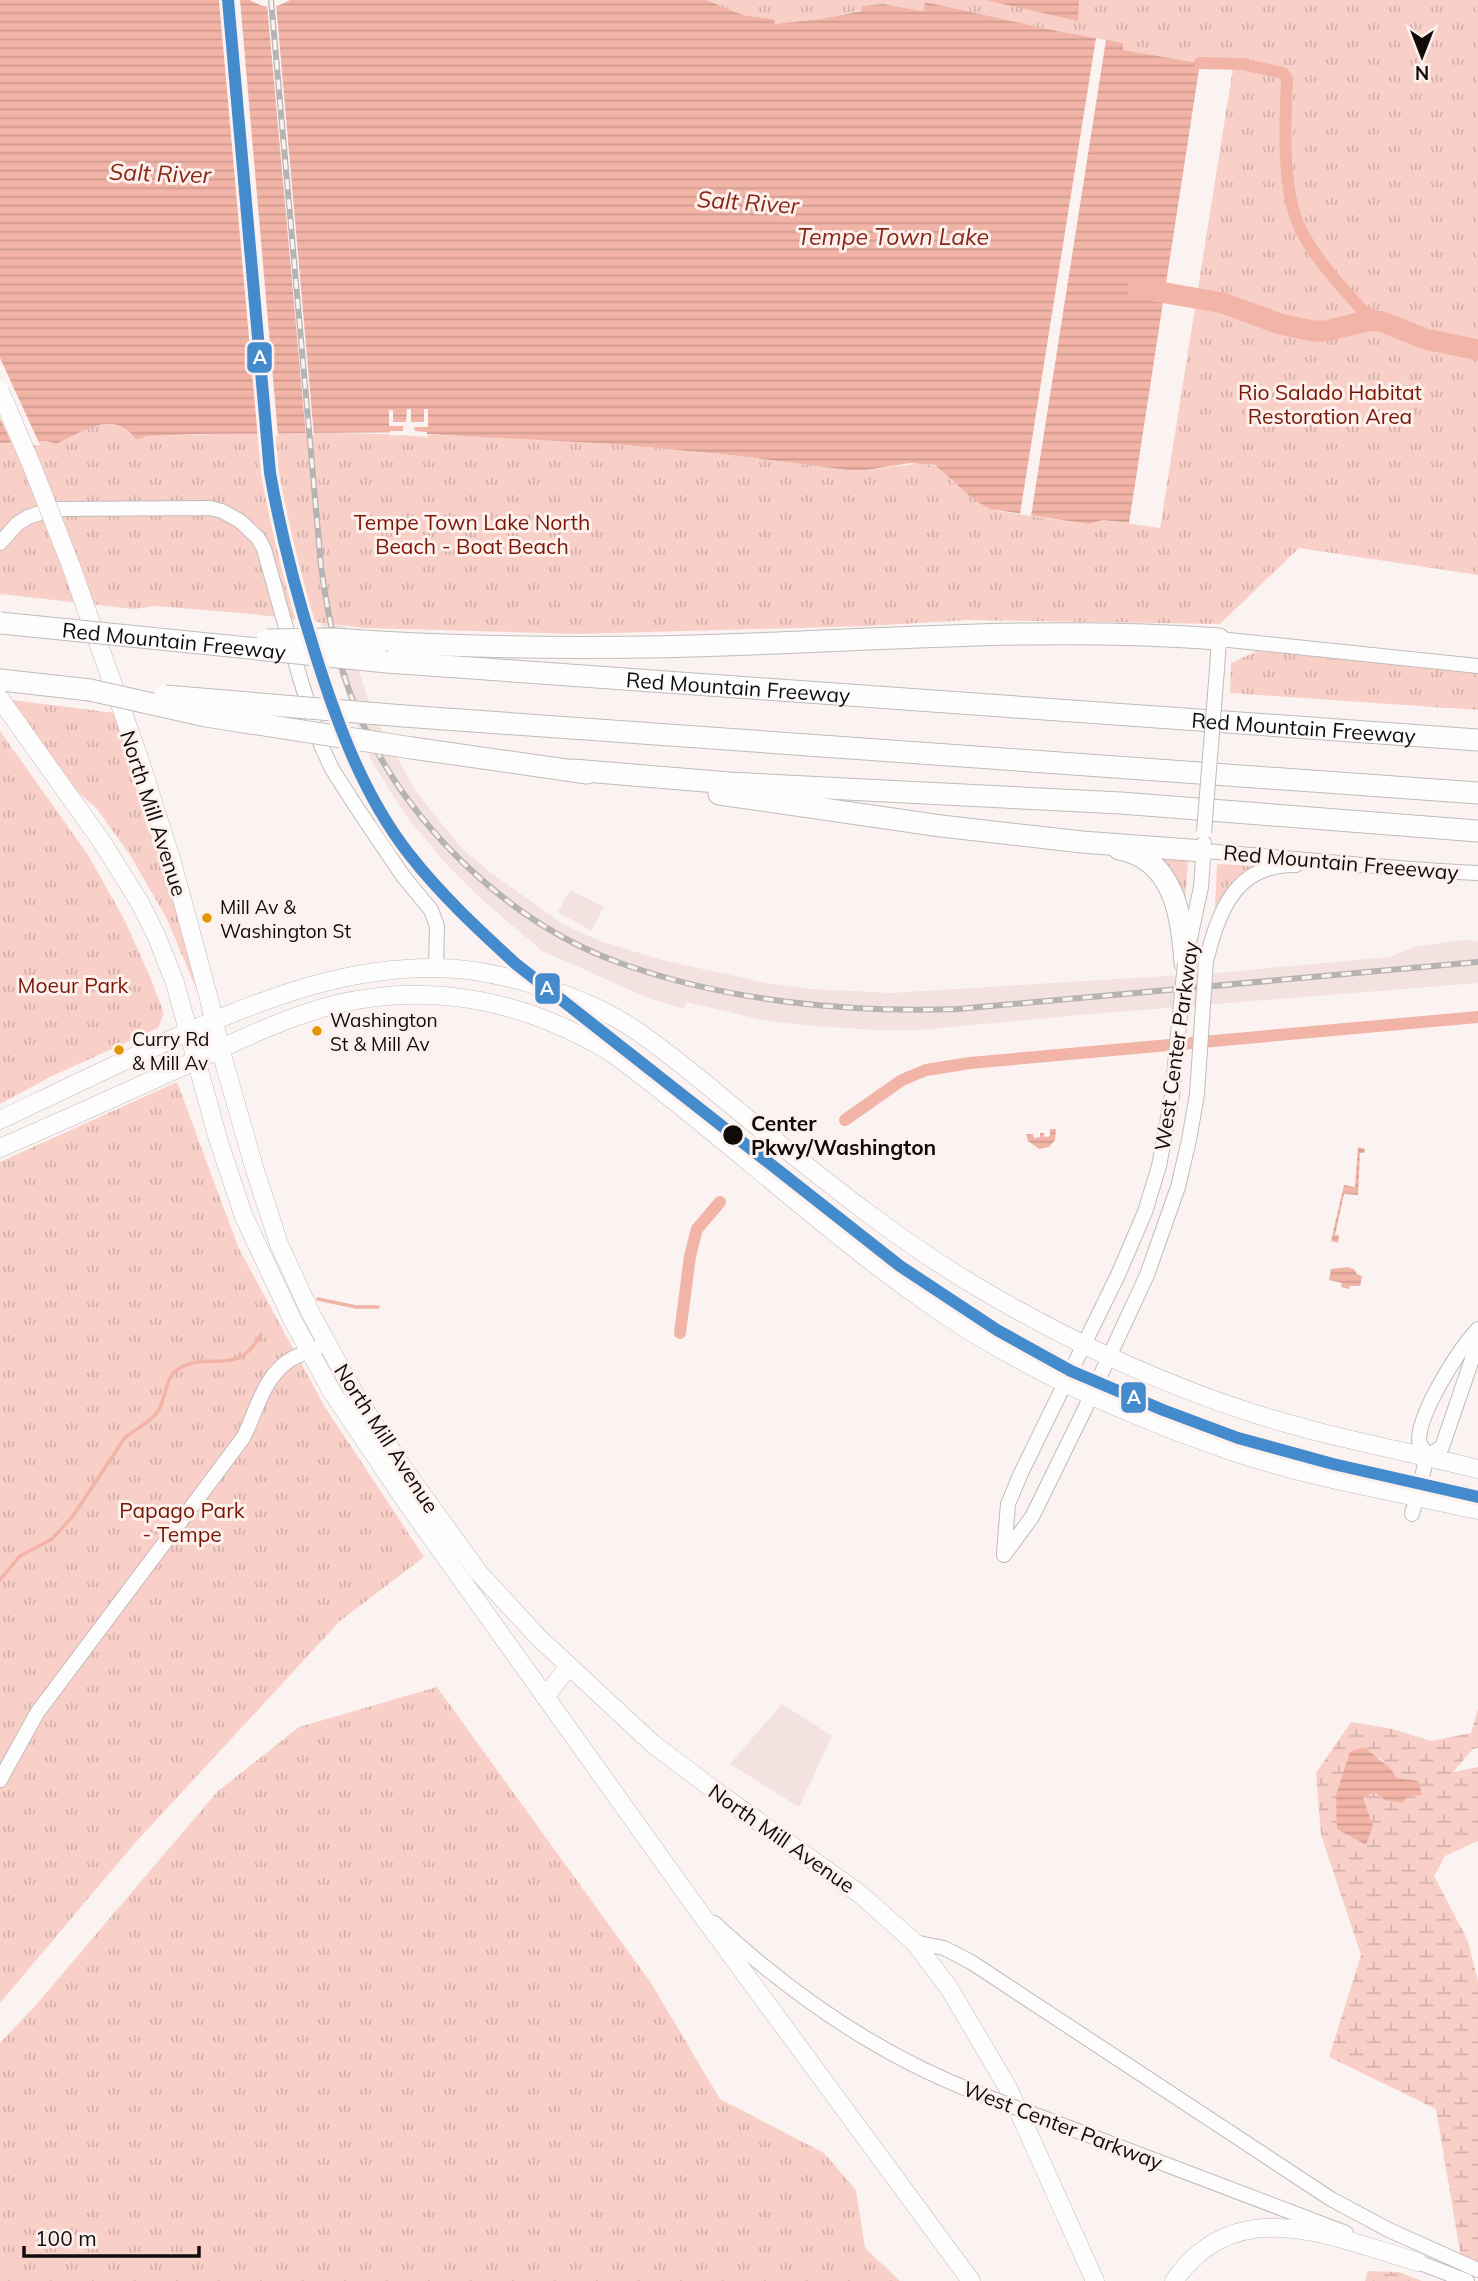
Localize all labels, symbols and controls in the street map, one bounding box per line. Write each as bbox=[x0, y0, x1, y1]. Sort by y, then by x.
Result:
north arrow bbox=[1387, 21, 1457, 91]
text: N bbox=[1415, 61, 1429, 85]
water label: Salt River bbox=[109, 157, 213, 189]
water label: Salt River bbox=[696, 184, 802, 220]
water label: Tempe Town Lake bbox=[797, 222, 989, 251]
line badge: A bbox=[246, 341, 273, 374]
text: A bbox=[253, 345, 268, 369]
park label: Rio Salado Habitat Restoration Area bbox=[1238, 379, 1422, 429]
park label: Tempe Town Lake North Beach - Boat Beach bbox=[354, 509, 590, 559]
street label: Red Mountain Freeway bbox=[61, 616, 287, 665]
street label: Red Mountain Freeway bbox=[625, 666, 851, 708]
street label: Red Mountain Freeway bbox=[1191, 707, 1417, 749]
street label: North Mill Avenue bbox=[115, 727, 193, 899]
street label: Red Mountain Freeeway bbox=[1222, 839, 1460, 885]
place label: Mill Av & Washington St bbox=[220, 895, 351, 943]
marker: Mill Av & Washington St bbox=[200, 911, 214, 925]
street label: West Center Parkway bbox=[1148, 940, 1204, 1152]
park label: Moeur Park bbox=[18, 972, 129, 998]
line badge: A bbox=[534, 972, 561, 1005]
text: A bbox=[540, 976, 555, 1000]
place label: Washington St & Mill Av bbox=[330, 1008, 438, 1056]
marker: Washington St & Mill Av bbox=[310, 1024, 324, 1038]
place label: Curry Rd & Mill Av bbox=[132, 1027, 210, 1075]
marker: Curry Rd & Mill Av bbox=[112, 1043, 126, 1057]
place label: Center Pkwy/Washington bbox=[751, 1110, 936, 1160]
marker: Center Pkwy/Washington bbox=[721, 1123, 745, 1147]
street label: North Mill Avenue bbox=[329, 1359, 445, 1517]
line badge: A bbox=[1120, 1381, 1147, 1414]
text: A bbox=[1127, 1385, 1142, 1409]
park label: Papago Park - Tempe bbox=[119, 1497, 245, 1547]
street label: North Mill Avenue bbox=[704, 1778, 860, 1898]
street label: West Center Parkway bbox=[960, 2075, 1166, 2175]
scale bar bbox=[24, 2214, 200, 2258]
text: 100 m bbox=[35, 2225, 97, 2251]

